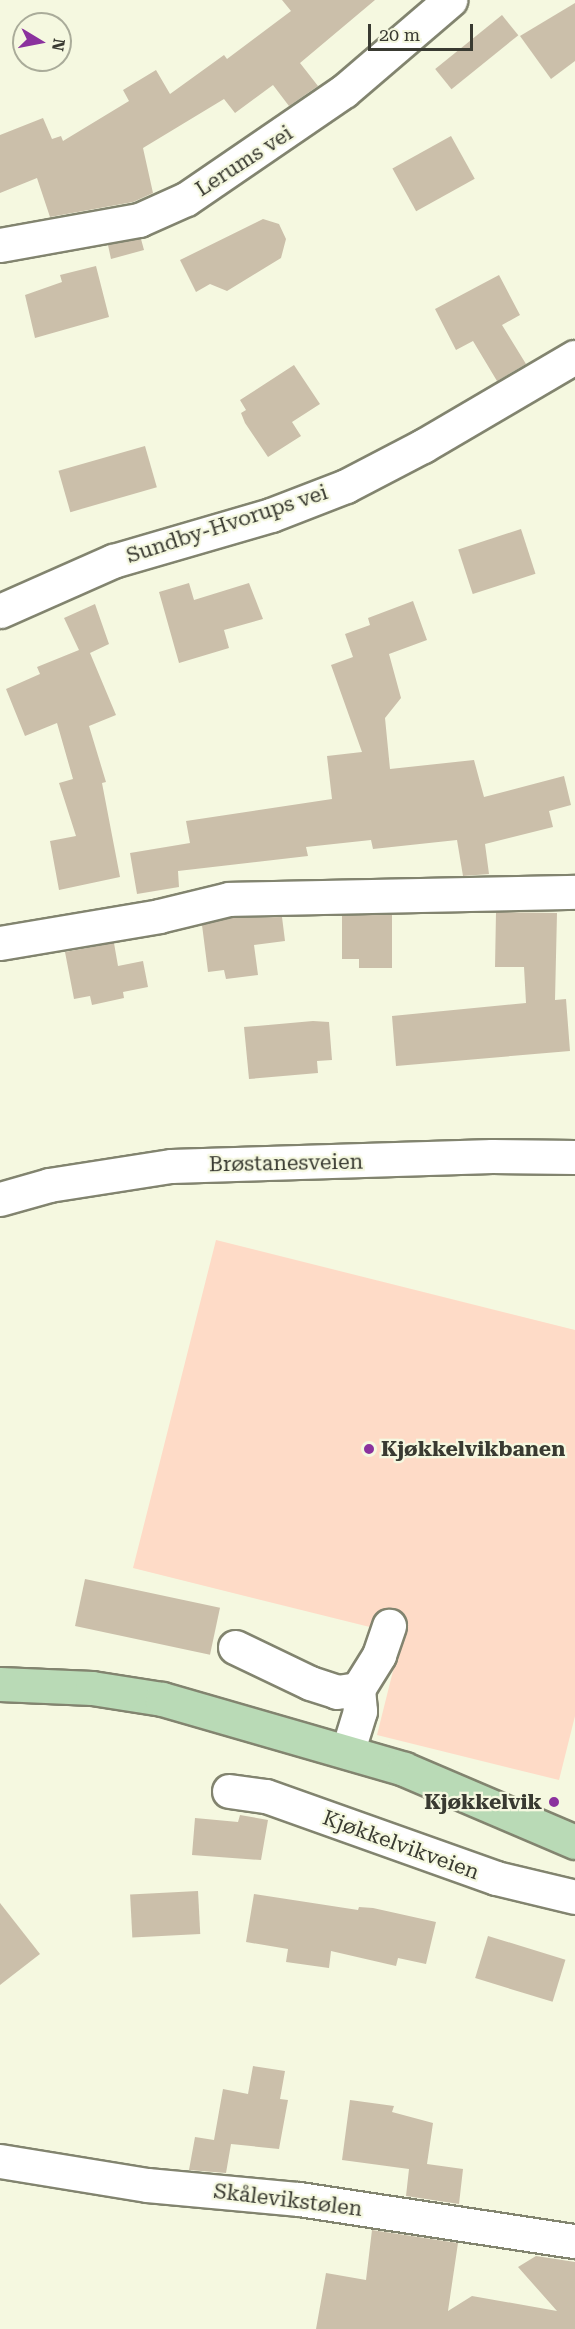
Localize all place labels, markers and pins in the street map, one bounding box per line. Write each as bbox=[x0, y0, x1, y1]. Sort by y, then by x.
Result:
place label: Kjøkkelvikbanen bbox=[381, 1436, 565, 1462]
marker: Kjøkkelvikbanen bbox=[362, 1442, 376, 1456]
place label: Kjøkkelvik bbox=[424, 1789, 542, 1815]
marker: Kjøkkelvik bbox=[547, 1795, 561, 1809]

